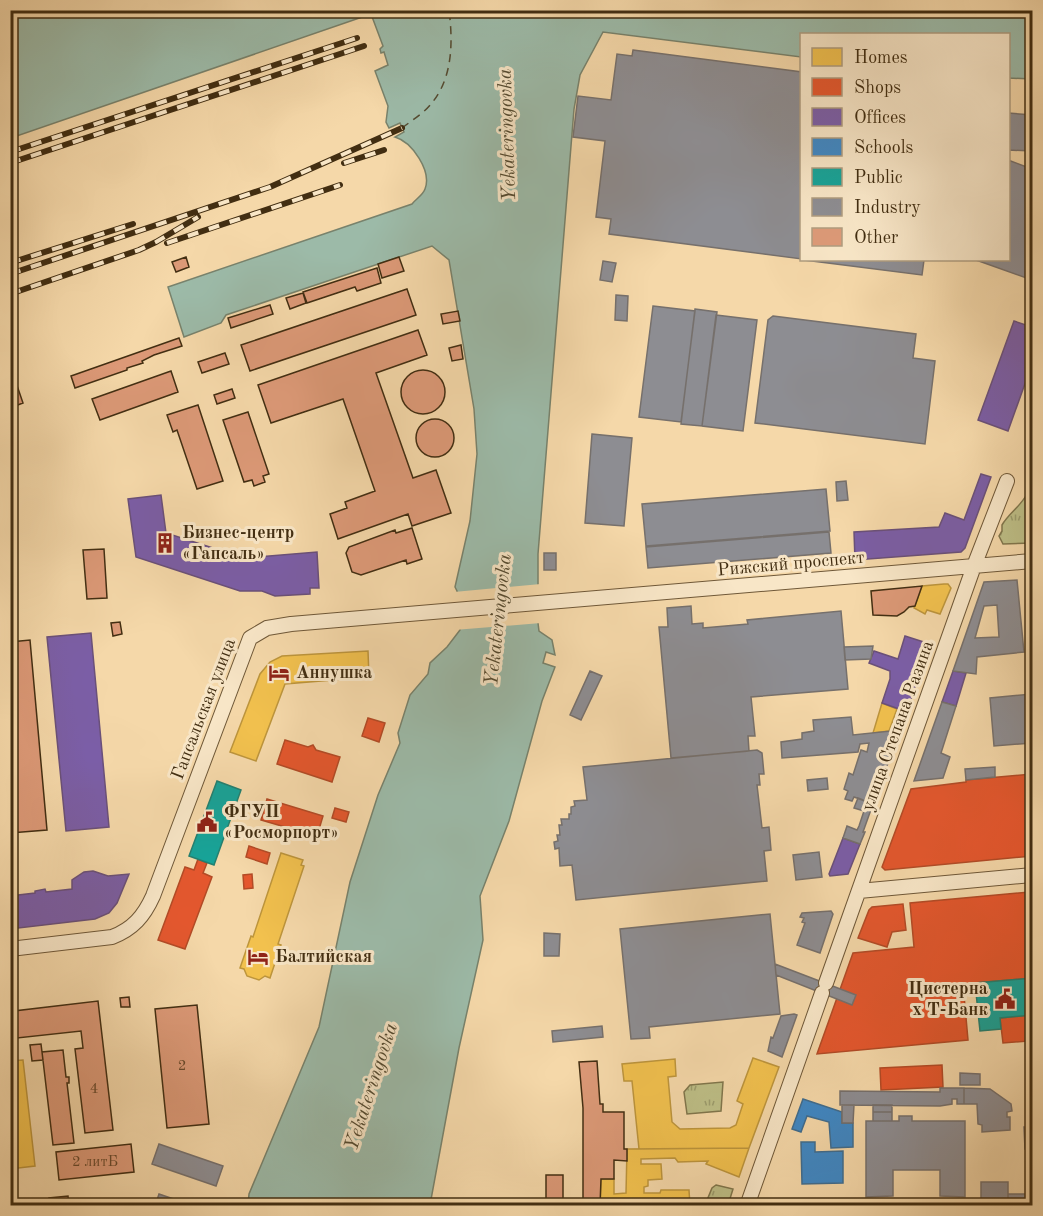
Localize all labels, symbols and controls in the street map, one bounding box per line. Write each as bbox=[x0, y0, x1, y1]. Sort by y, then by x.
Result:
legend bbox=[800, 33, 1010, 261]
text: Homes bbox=[854, 49, 908, 67]
water label: Yekateringovka bbox=[496, 68, 520, 202]
text: Shops bbox=[854, 79, 901, 97]
text: Offices bbox=[854, 109, 906, 127]
text: Schools bbox=[854, 139, 914, 157]
text: Public bbox=[854, 169, 903, 187]
text: Industry bbox=[854, 199, 921, 217]
text: Other bbox=[854, 229, 899, 247]
place label: Бизнес-центр «Гапсаль» bbox=[182, 524, 294, 563]
building icon: Бизнес-центр «Гапсаль» bbox=[153, 531, 177, 555]
street label: Рижский проспект bbox=[717, 549, 865, 579]
water label: Yekateringovka bbox=[482, 553, 516, 687]
street label: Гапсальская улица bbox=[169, 636, 239, 782]
street label: улица Степана Разина bbox=[859, 638, 937, 814]
hotel icon: Аннушка bbox=[267, 661, 291, 685]
place label: Аннушка bbox=[296, 664, 372, 682]
place label: ФГУП «Росморпорт» bbox=[224, 803, 339, 842]
public building icon: ФГУП «Росморпорт» bbox=[195, 810, 219, 834]
hotel icon: Балтийская bbox=[246, 945, 270, 969]
place label: Балтийская bbox=[275, 948, 372, 966]
place label: Цистерна х Т-Банк bbox=[908, 980, 989, 1019]
public building icon: Цистерна х Т-Банк bbox=[993, 987, 1017, 1011]
water label: Yekateringovka bbox=[342, 1020, 402, 1153]
house number: 2 bbox=[178, 1059, 186, 1074]
house number: 4 bbox=[90, 1082, 98, 1097]
house number: 2 литБ bbox=[72, 1155, 118, 1170]

